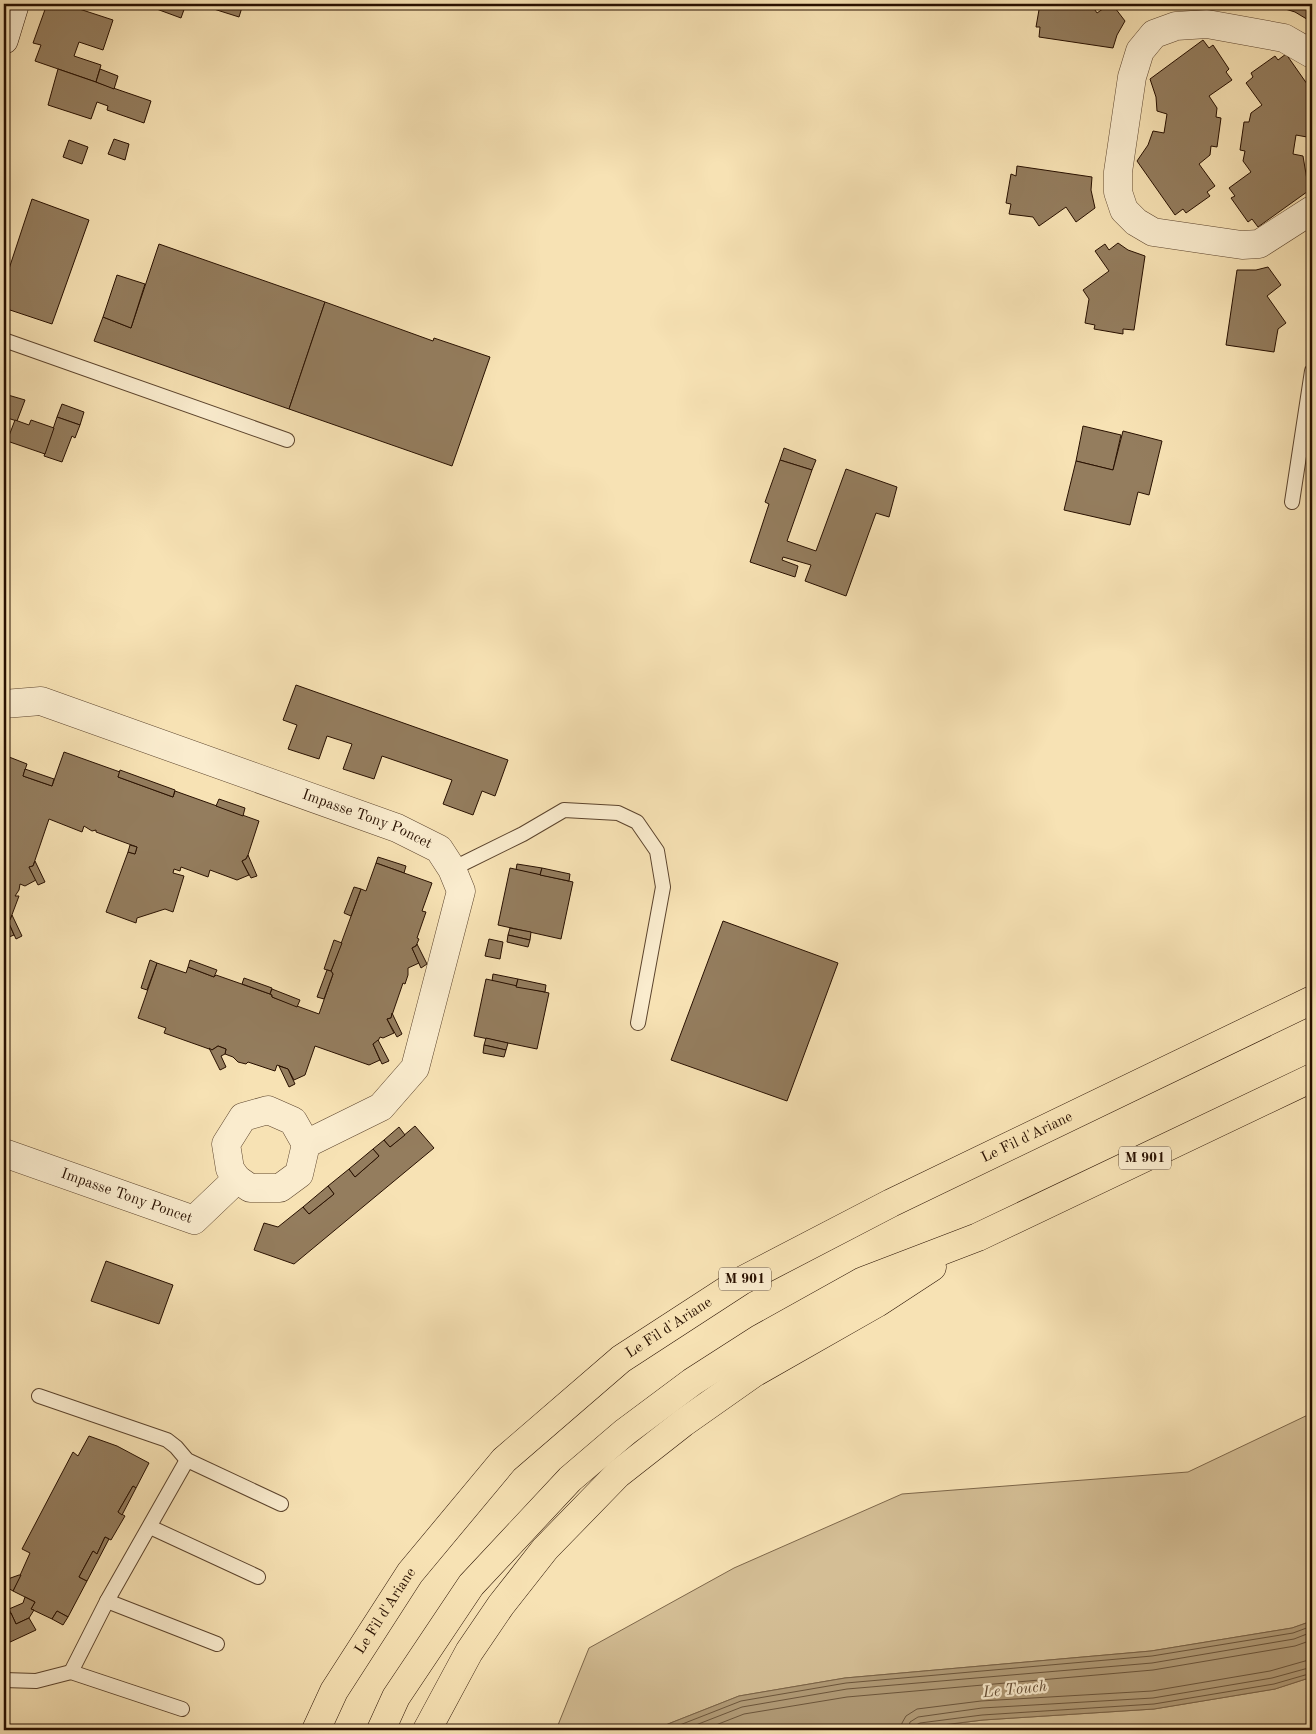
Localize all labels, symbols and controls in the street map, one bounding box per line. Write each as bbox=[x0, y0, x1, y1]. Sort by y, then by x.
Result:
street label: Impasse Tony Poncet bbox=[300, 787, 434, 852]
street label: Le Fil d'Ariane bbox=[979, 1109, 1075, 1166]
road number: M 901 bbox=[1119, 1146, 1171, 1170]
street label: Impasse Tony Poncet bbox=[59, 1166, 194, 1226]
road number: M 901 bbox=[719, 1268, 771, 1290]
street label: Le Fil d'Ariane bbox=[623, 1294, 715, 1361]
street label: Le Fil d'Ariane bbox=[352, 1565, 419, 1657]
water label: Le Touch bbox=[981, 1679, 1048, 1701]

